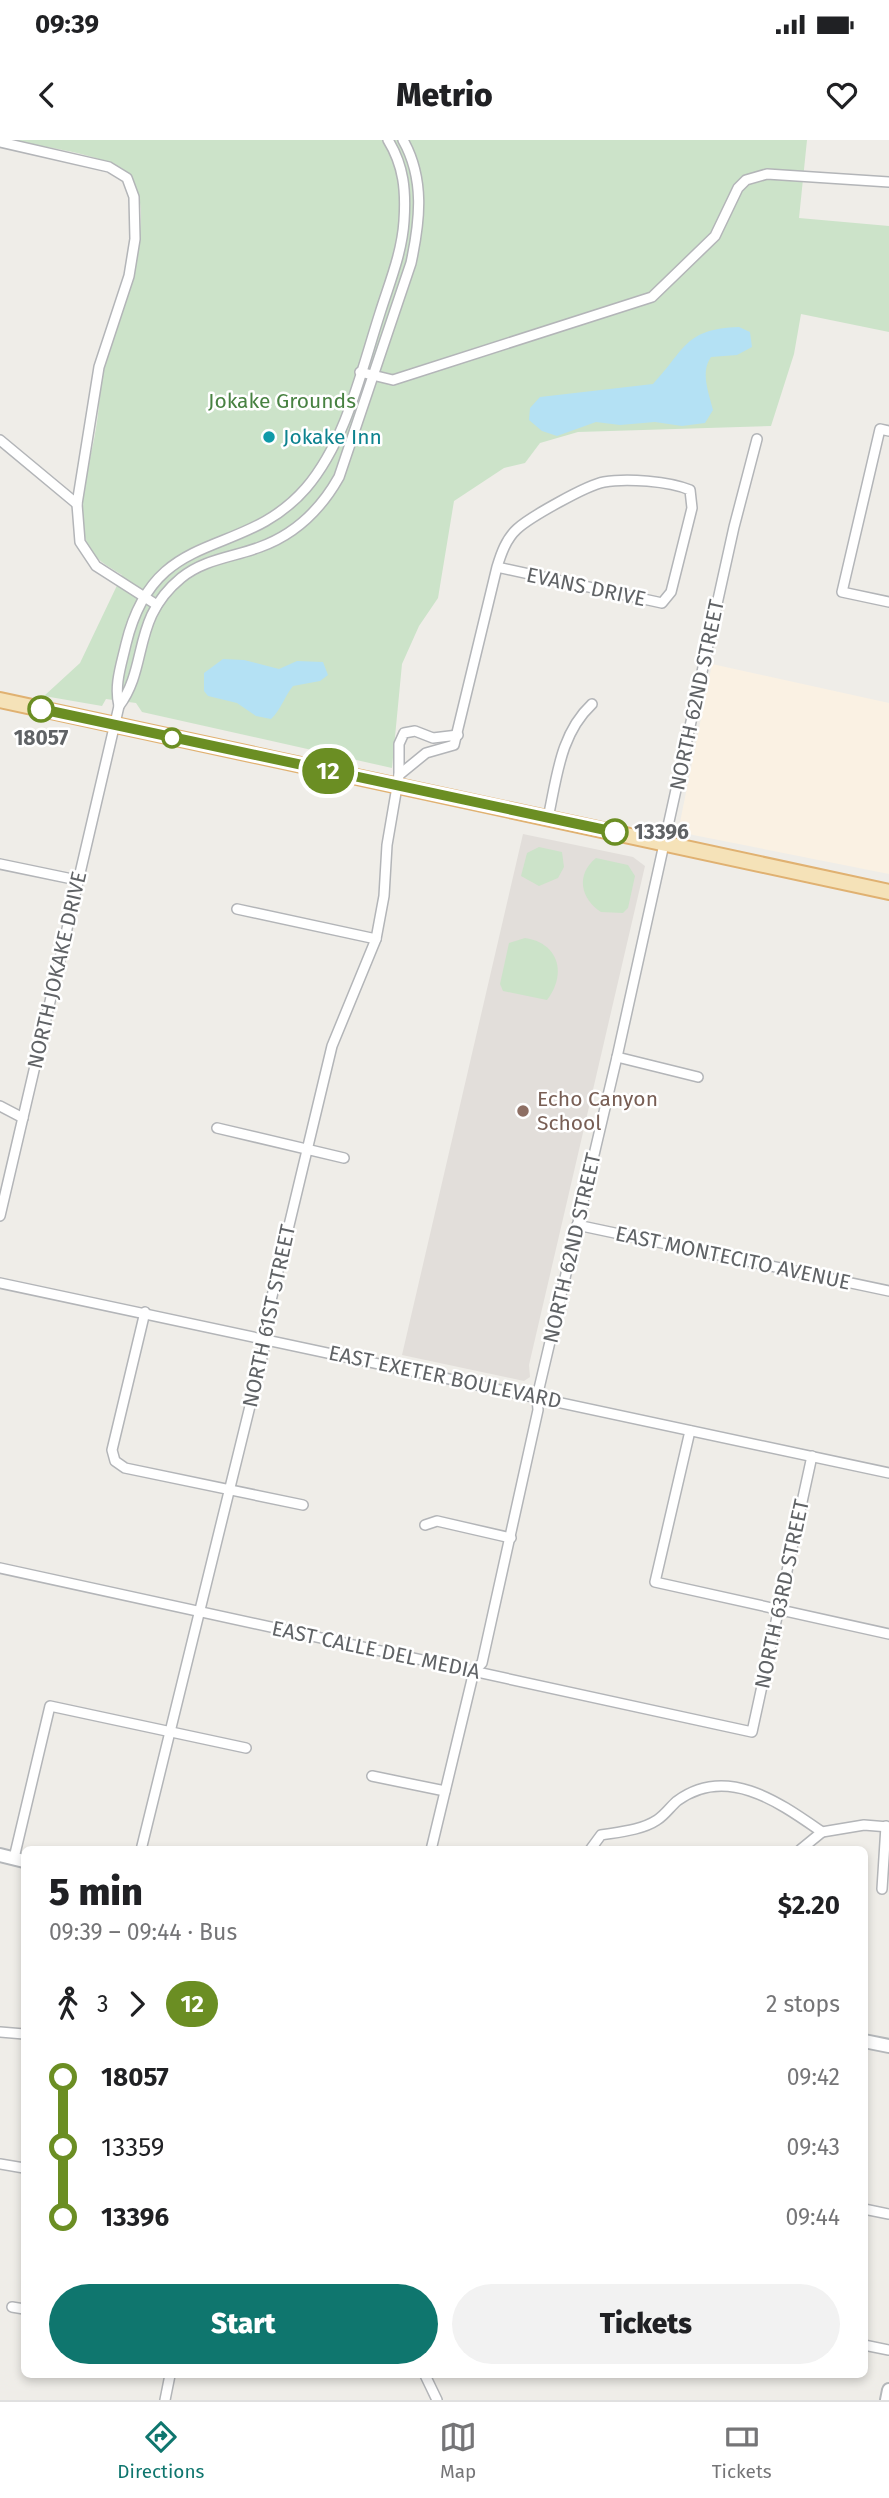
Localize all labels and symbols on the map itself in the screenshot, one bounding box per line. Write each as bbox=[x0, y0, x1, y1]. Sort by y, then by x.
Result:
park label: Jokake Grounds bbox=[208, 388, 356, 414]
place label: Jokake Inn bbox=[283, 424, 382, 450]
marker: Jokake Inn bbox=[261, 429, 277, 445]
street label: EVANS DRIVE bbox=[524, 562, 648, 612]
street label: NORTH 62ND STREET bbox=[664, 597, 730, 793]
marker: 18057 bbox=[28, 696, 54, 722]
place label: 18057 bbox=[14, 725, 69, 751]
unlabelled marker bbox=[162, 728, 182, 748]
line badge: 12 bbox=[296, 748, 360, 794]
marker: 13396 bbox=[602, 819, 628, 845]
place label: 13396 bbox=[634, 819, 689, 845]
street label: NORTH JOKAKE DRIVE bbox=[22, 869, 92, 1071]
place label: Echo Canyon School bbox=[537, 1086, 658, 1136]
marker: Echo Canyon School bbox=[515, 1103, 531, 1119]
street label: NORTH 62ND STREET bbox=[537, 1150, 607, 1346]
street label: EAST MONTECITO AVENUE bbox=[613, 1220, 853, 1296]
street label: NORTH 61ST STREET bbox=[237, 1222, 301, 1410]
street label: EAST EXETER BOULEVARD bbox=[326, 1340, 564, 1414]
street label: NORTH 63RD STREET bbox=[749, 1497, 815, 1691]
street label: EAST CALLE DEL MEDIA bbox=[269, 1615, 483, 1685]

